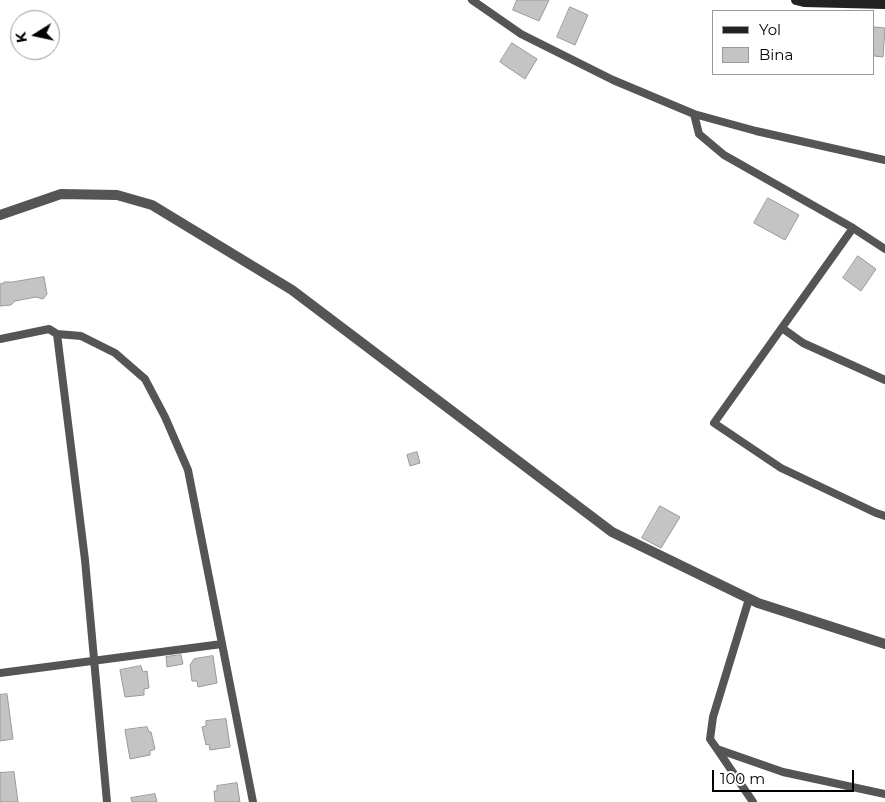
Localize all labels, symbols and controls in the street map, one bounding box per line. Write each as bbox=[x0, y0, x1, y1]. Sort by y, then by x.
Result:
north arrow bbox=[10, 10, 60, 60]
legend bbox=[712, 10, 875, 75]
text: Yol bbox=[759, 20, 781, 39]
text: K bbox=[11, 31, 31, 44]
text: Bina bbox=[759, 45, 793, 64]
scale bar bbox=[715, 760, 858, 792]
text: 100 m bbox=[720, 769, 765, 788]

